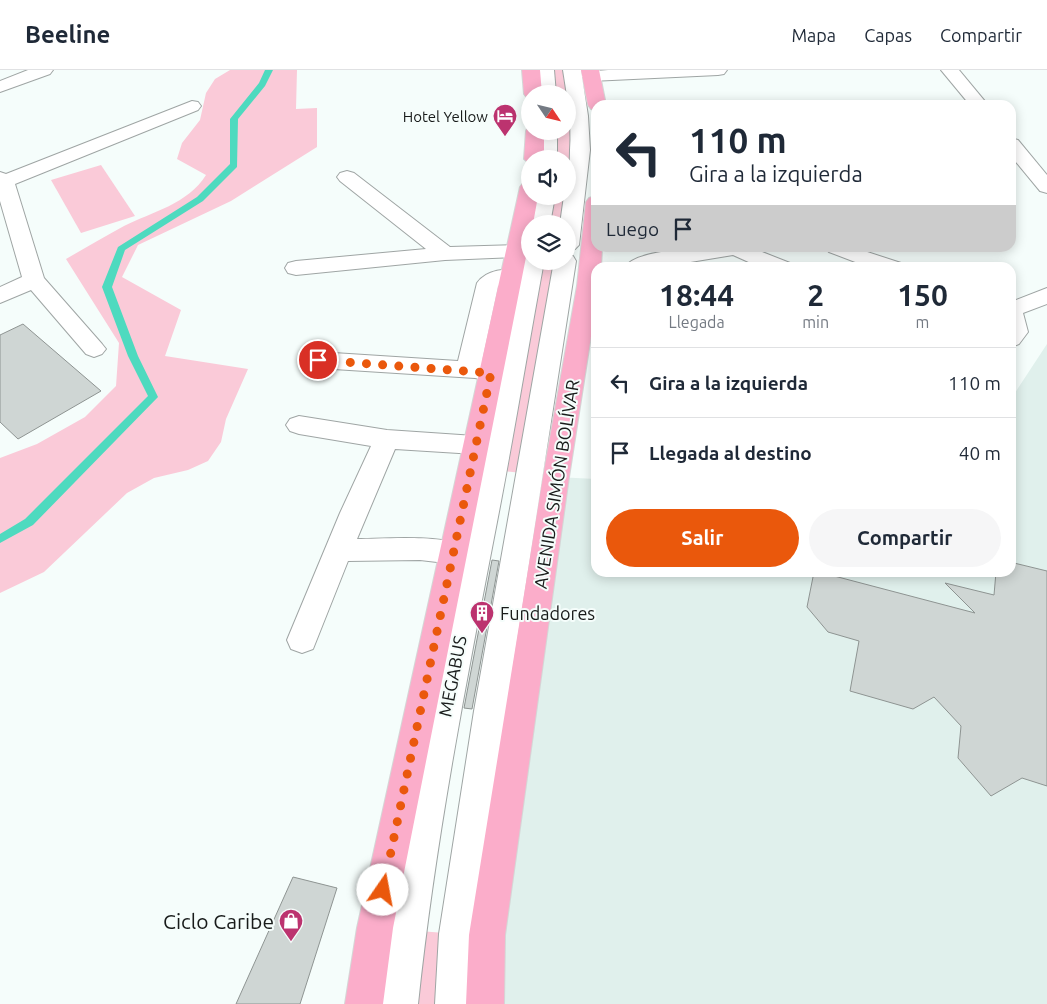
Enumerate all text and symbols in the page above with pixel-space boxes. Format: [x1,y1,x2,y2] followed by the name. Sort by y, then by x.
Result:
[25,21,110,48] text: Beeline
[791,25,836,45] text: Mapa
[864,25,912,45] text: Capas
[940,25,1022,45] text: Compartir
[521,85,576,140] north arrow
[521,85,576,270] map controls
[492,103,518,137] hotel icon: Hotel Yellow
[403,108,488,125] place label: Hotel Yellow
[606,120,671,185] icon: left
[689,120,787,160] text: 110 m
[521,150,576,205] button: sound
[689,161,863,186] text: Gira a la izquierda
[521,215,576,270] button: layers
[669,215,697,243] icon: arrive
[606,218,659,240] text: Luego
[659,278,734,312] text: 18:44
[807,278,824,312] text: 2
[897,278,948,312] text: 150
[669,313,725,331] text: Llegada
[802,313,829,331] text: min
[916,313,929,331] text: m
[297,339,339,381] pin
[304,346,332,374] icon: arrive
[606,369,634,397] icon: left
[649,372,808,394] text: Gira a la izquierda
[948,372,1001,394] text: 110 m
[529,378,582,590] street label: AVENIDA SIMÓN BOLÍVAR
[606,439,634,467] icon: arrive
[649,442,812,464] text: Llegada al destino
[959,442,1001,464] text: 40 m
[606,509,799,567] button: Salir
[809,509,1001,567] button: Compartir
[469,600,495,634] building icon: Fundadores
[500,603,595,623] place label: Fundadores
[434,634,470,718] street label: MEGABUS
[356,863,408,915] position arrow
[278,908,304,942] shop icon: Ciclo Caribe
[163,909,274,933] place label: Ciclo Caribe

